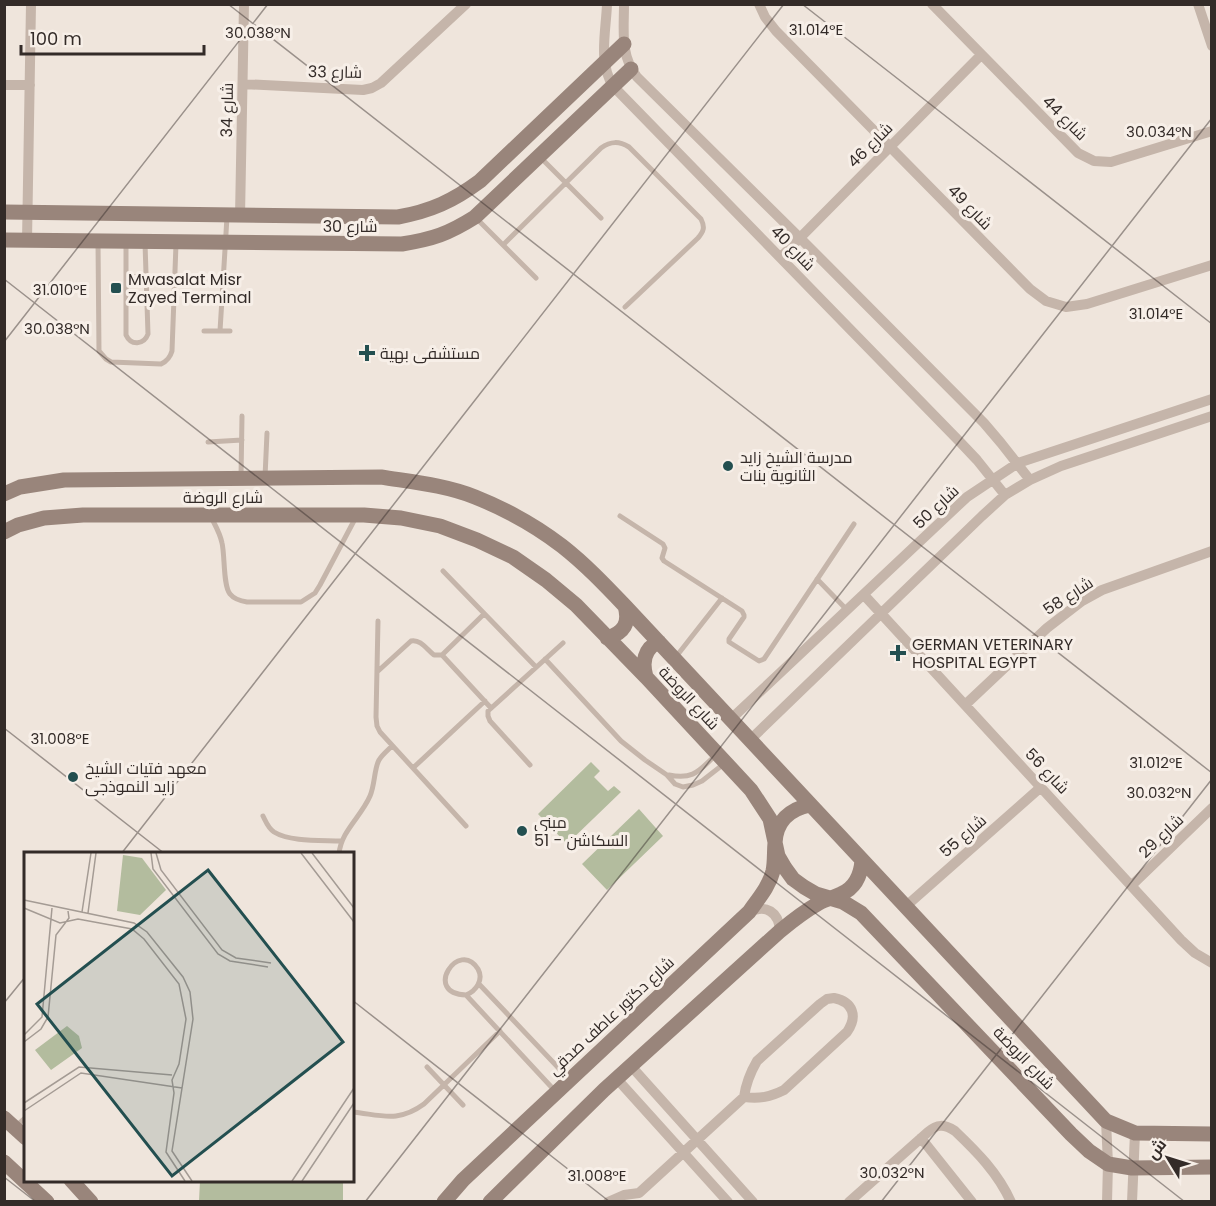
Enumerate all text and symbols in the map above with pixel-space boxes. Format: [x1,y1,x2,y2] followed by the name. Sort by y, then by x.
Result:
[21,18,204,56] scale bar
[789,19,843,40] text: 31.014°E
[225,22,291,43] text: 30.038°N
[30,26,82,51] text: 100 m
[308,60,362,84] street label: شارع 33
[215,82,239,138] street label: شارع 34
[1037,90,1093,146] street label: شارع 44
[842,117,898,173] street label: شارع 46
[1126,121,1192,142] text: 30.034°N
[942,179,998,235] street label: شارع 49
[323,215,377,238] street label: شارع 30
[765,220,821,276] street label: شارع 40
[128,268,251,309] place label: Mwasalat Misr Zayed Terminal
[33,279,87,300] text: 31.010°E
[109,281,123,295] marker: Mwasalat Misr Zayed Terminal
[1129,303,1183,324] text: 31.014°E
[24,318,90,339] text: 30.038°N
[380,342,480,365] place label: مستشفى بهية
[358,344,376,362] marker: مستشفى بهية
[740,446,853,487] place label: مدرسة الشيخ زايد الثانوية بنات
[721,459,735,473] marker: مدرسة الشيخ زايد الثانوية بنات
[908,480,964,534] street label: شارع 50
[183,486,263,509] street label: شارع الروضة
[1038,571,1098,621] street label: شارع 58
[912,633,1074,674] place label: GERMAN VETERINARY HOSPITAL EGYPT
[889,644,907,662] marker: GERMAN VETERINARY HOSPITAL EGYPT
[653,661,725,735] street label: شارع الروضة
[31,728,89,749] text: 31.008°E
[1020,743,1074,799] street label: شارع 56
[1129,752,1183,773] text: 31.012°E
[85,757,207,798] place label: معهد فتيات الشيخ زايد النموذجى
[66,770,80,784] marker: معهد فتيات الشيخ زايد النموذجى
[1127,782,1191,803] text: 30.032°N
[935,809,991,863] street label: شارع 55
[1133,809,1189,863] street label: شارع 29
[534,811,628,852] place label: مبنى السكاشن - 51
[515,824,529,838] marker: مبنى السكاشن - 51
[24,852,354,1182] inset map
[543,951,681,1082] street label: شارع دكتور عاطف صدقي
[988,1021,1060,1095] street label: شارع الروضة
[1138,1128,1198,1188] north arrow
[1141,1134,1172,1164] text: ش
[860,1162,924,1183] text: 30.032°N
[568,1165,626,1186] text: 31.008°E

